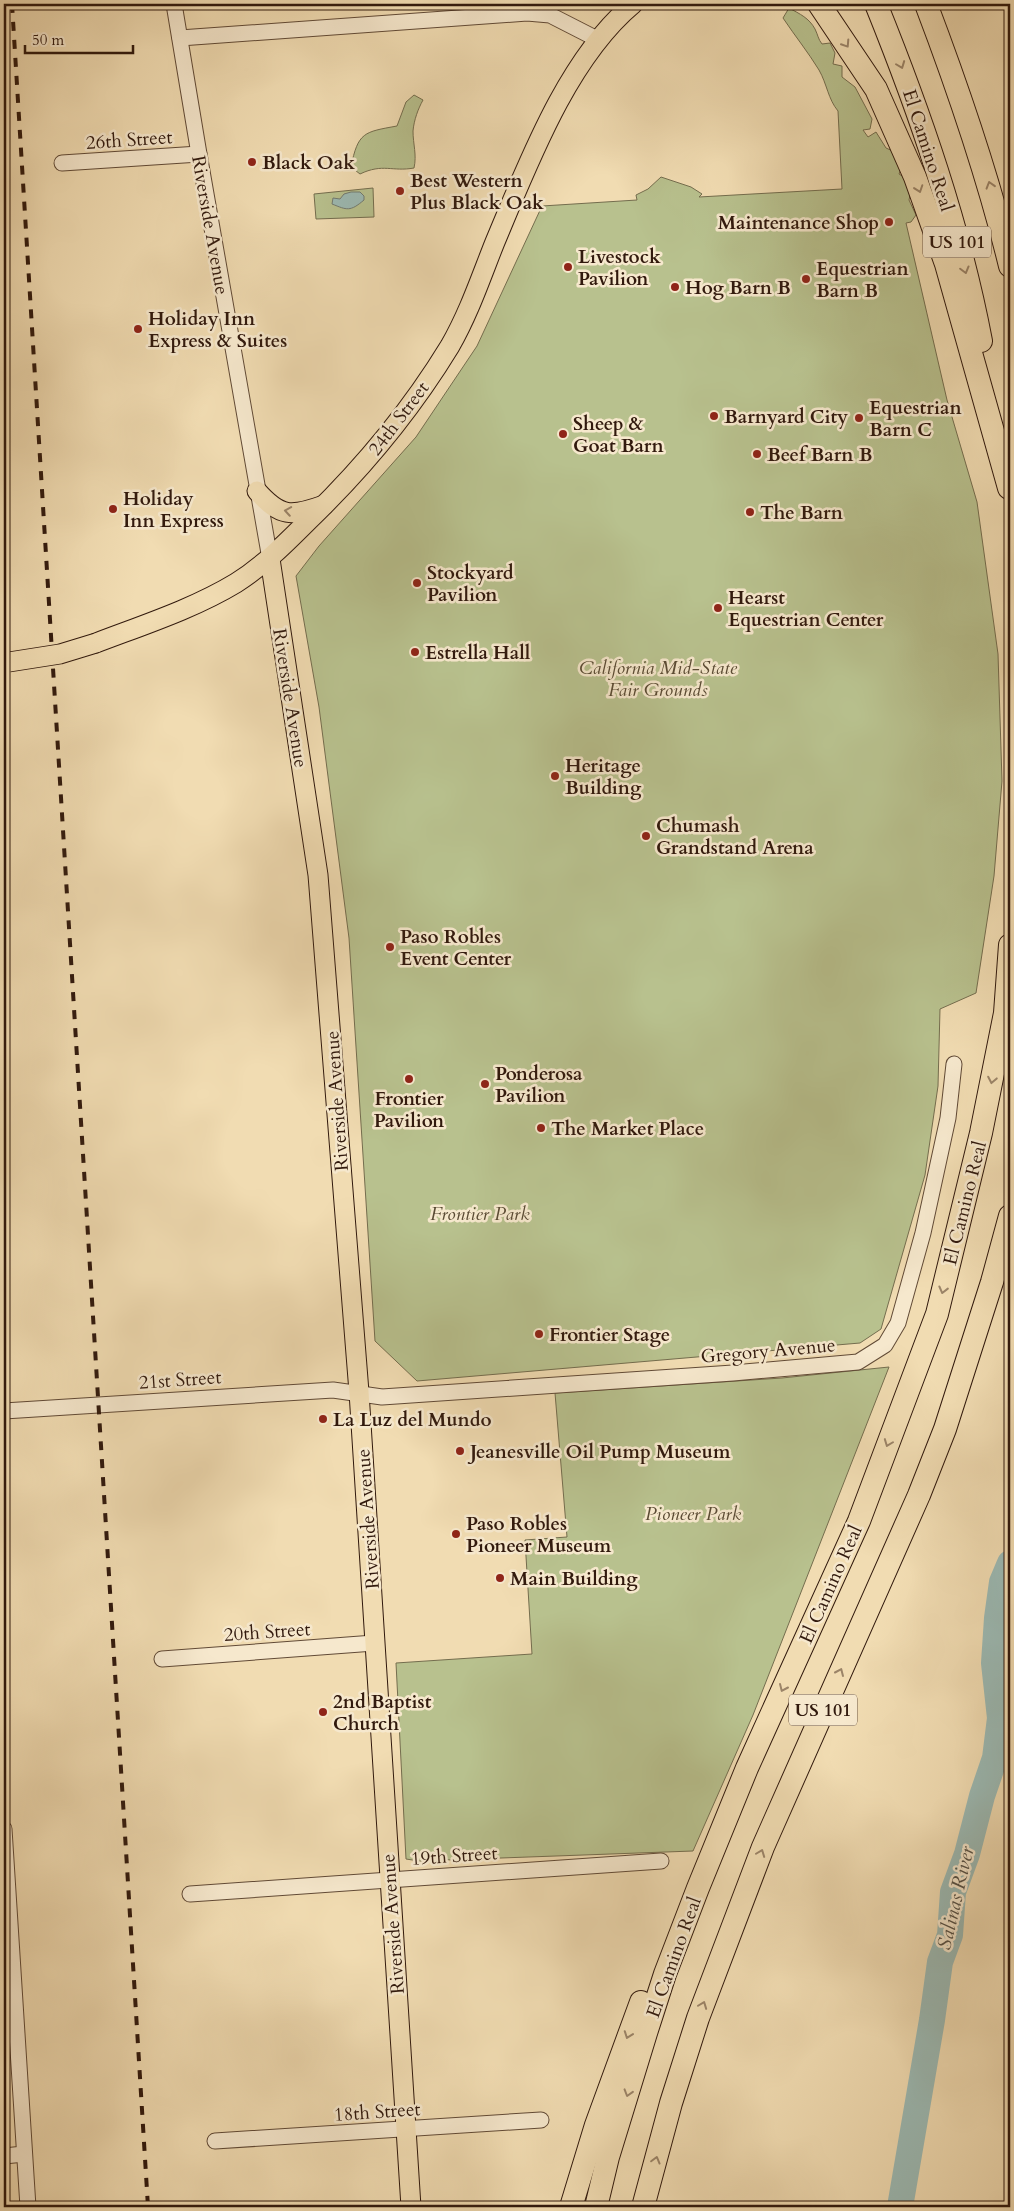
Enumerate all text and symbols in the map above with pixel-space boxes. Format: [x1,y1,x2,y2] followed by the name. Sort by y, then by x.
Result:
[25,22,132,54] scale bar
[32,30,64,50] text: 50 m
[840,39,849,48] one-way arrow
[895,60,905,69] one-way arrow
[896,86,960,215] street label: El Camino Real
[85,124,173,156] street label: 26th Street
[262,150,355,176] place label: Black Oak
[185,154,235,297] street label: Riverside Avenue
[246,156,258,168] marker: Black Oak
[410,168,544,216] place label: Best Western Plus Black Oak
[985,181,995,190] one-way arrow
[913,184,923,193] one-way arrow
[394,185,406,197] marker: Best Western Plus Black Oak
[718,210,879,236] place label: Maintenance Shop
[883,216,895,228] marker: Maintenance Shop
[923,226,991,258] road number: US 101
[578,244,661,292] place label: Livestock Pavilion
[816,256,909,304] place label: Equestrian Barn B
[562,261,574,273] marker: Livestock Pavilion
[959,266,970,275] one-way arrow
[800,273,812,285] marker: Equestrian Barn B
[685,275,791,301] place label: Hog Barn B
[669,281,681,293] marker: Hog Barn B
[148,306,287,354] place label: Holiday Inn Express & Suites
[132,323,144,335] marker: Holiday Inn Express & Suites
[362,376,435,461] street label: 24th Street
[869,395,962,443] place label: Equestrian Barn C
[724,404,848,430] place label: Barnyard City
[708,410,720,422] marker: Barnyard City
[573,411,665,459] place label: Sheep & Goat Barn
[853,412,865,424] marker: Equestrian Barn C
[557,428,569,440] marker: Sheep & Goat Barn
[767,442,872,468] place label: Beef Barn B
[751,448,763,460] marker: Beef Barn B
[123,486,224,534] place label: Holiday Inn Express
[760,500,844,526] place label: The Barn
[107,503,119,515] marker: Holiday Inn Express
[283,506,291,517] one-way arrow
[744,506,756,518] marker: The Barn
[427,560,514,608] place label: Stockyard Pavilion
[411,577,423,589] marker: Stockyard Pavilion
[728,585,884,633] place label: Hearst Equestrian Center
[712,602,724,614] marker: Hearst Equestrian Center
[266,627,314,770] street label: Riverside Avenue
[425,640,531,666] place label: Estrella Hall
[409,646,421,658] marker: Estrella Hall
[579,655,738,703] park label: California Mid-State Fair Grounds
[565,753,642,801] place label: Heritage Building
[549,770,561,782] marker: Heritage Building
[656,813,814,861] place label: Chumash Grandstand Arena
[640,830,652,842] marker: Chumash Grandstand Arena
[400,924,512,972] place label: Paso Robles Event Center
[384,941,396,953] marker: Paso Robles Event Center
[319,1030,355,1172] street label: Riverside Avenue
[495,1061,583,1109] place label: Ponderosa Pavilion
[403,1073,415,1085] marker: Frontier Pavilion
[987,1076,997,1085] one-way arrow
[479,1078,491,1090] marker: Ponderosa Pavilion
[374,1086,445,1134] place label: Frontier Pavilion
[551,1116,704,1142] place label: The Market Place
[535,1122,547,1134] marker: The Market Place
[937,1138,993,1268] street label: El Camino Real
[430,1201,530,1227] park label: Frontier Park
[938,1285,949,1294] one-way arrow
[549,1322,670,1348] place label: Frontier Stage
[533,1328,545,1340] marker: Frontier Stage
[700,1332,837,1370] street label: Gregory Avenue
[138,1364,222,1396] street label: 21st Street
[333,1407,492,1433] place label: La Luz del Mundo
[317,1413,329,1425] marker: La Luz del Mundo
[884,1438,894,1446] one-way arrow
[467,1439,731,1465] place label: Jeanesville Oil Pump Museum
[454,1445,466,1457] marker: Jeanesville Oil Pump Museum
[350,1448,386,1590] street label: Riverside Avenue
[645,1501,742,1527] park label: Pioneer Park
[466,1511,612,1559] place label: Paso Robles Pioneer Museum
[793,1521,869,1648] street label: El Camino Real
[450,1528,462,1540] marker: Paso Robles Pioneer Museum
[510,1566,638,1592] place label: Main Building
[494,1572,506,1584] marker: Main Building
[223,1616,311,1648] street label: 20th Street
[834,1668,845,1677] one-way arrow
[779,1683,789,1692] one-way arrow
[333,1689,432,1737] place label: 2nd Baptist Church
[789,1694,857,1726] road number: US 101
[317,1706,329,1718] marker: 2nd Baptist Church
[410,1840,498,1872] street label: 19th Street
[931,1842,981,1952] water label: Salinas River
[755,1849,765,1858] one-way arrow
[375,1853,411,1995] street label: Riverside Avenue
[640,1893,708,2021] street label: El Camino Real
[697,2001,707,2010] one-way arrow
[624,2030,634,2039] one-way arrow
[623,2089,633,2097] one-way arrow
[333,2096,421,2128] street label: 18th Street
[650,2157,660,2165] one-way arrow

